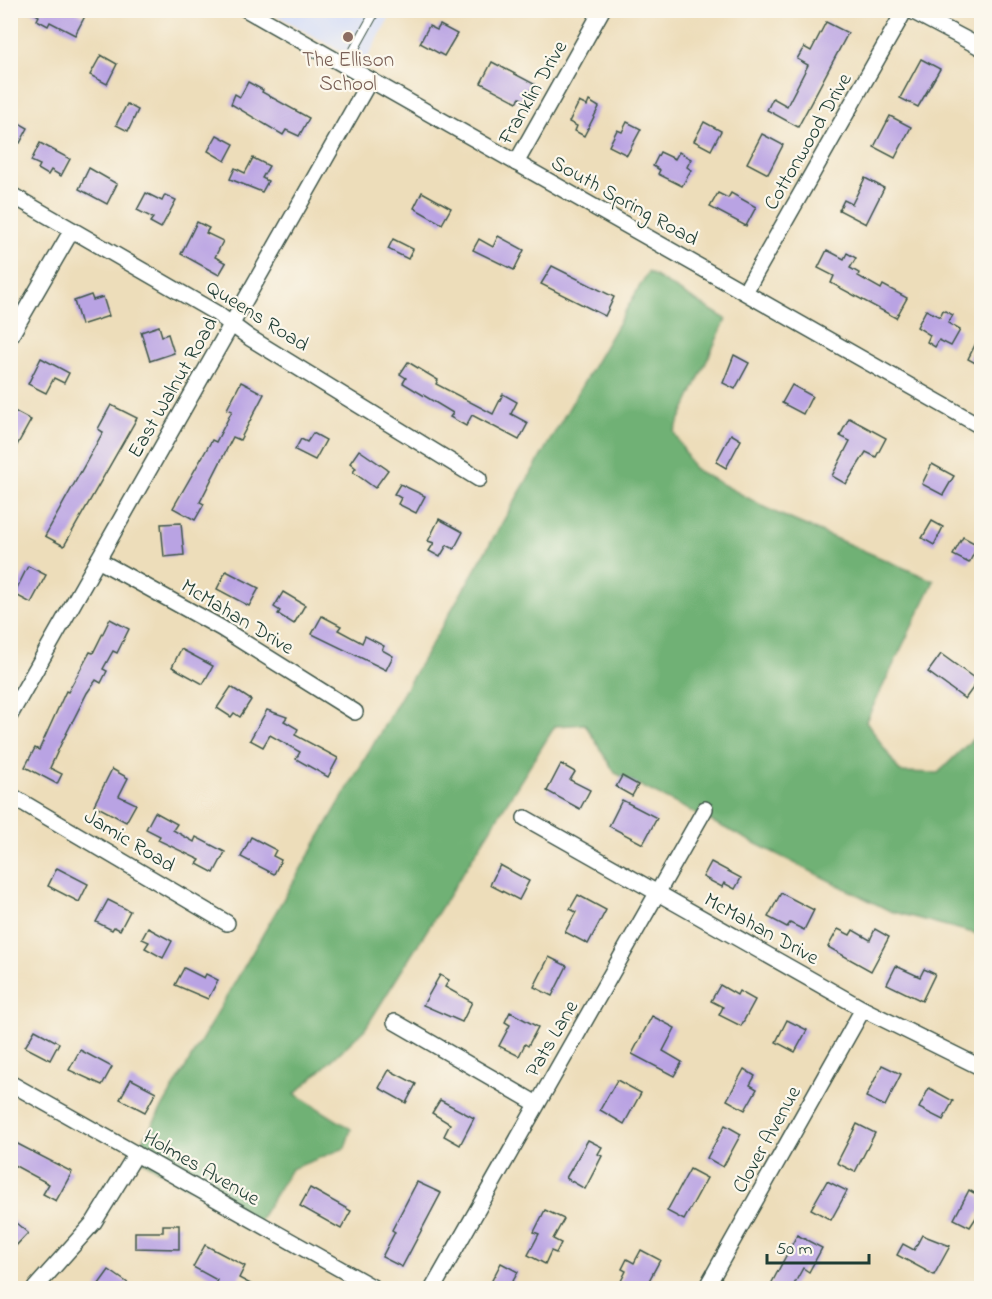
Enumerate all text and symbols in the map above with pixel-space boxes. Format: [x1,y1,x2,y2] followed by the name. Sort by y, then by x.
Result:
[341,30,355,44] marker: The Ellison School
[491,35,576,152] street label: Franklin Drive
[302,46,394,100] place label: The Ellison School
[757,67,861,216] street label: Cottonwood Drive
[544,149,703,257] street label: South Spring Road
[200,273,314,360] street label: Queens Road
[121,312,226,464] street label: East Walnut Road
[175,572,300,664] street label: McMahan Drive
[78,803,181,881] street label: Jamic Road
[698,886,824,974] street label: McMahan Drive
[519,995,587,1083] street label: Pats Lane
[726,1080,810,1199] street label: Clover Avenue
[137,1123,265,1215] street label: Holmes Avenue
[767,1227,869,1265] scale bar
[776,1237,813,1263] text: 50 m

